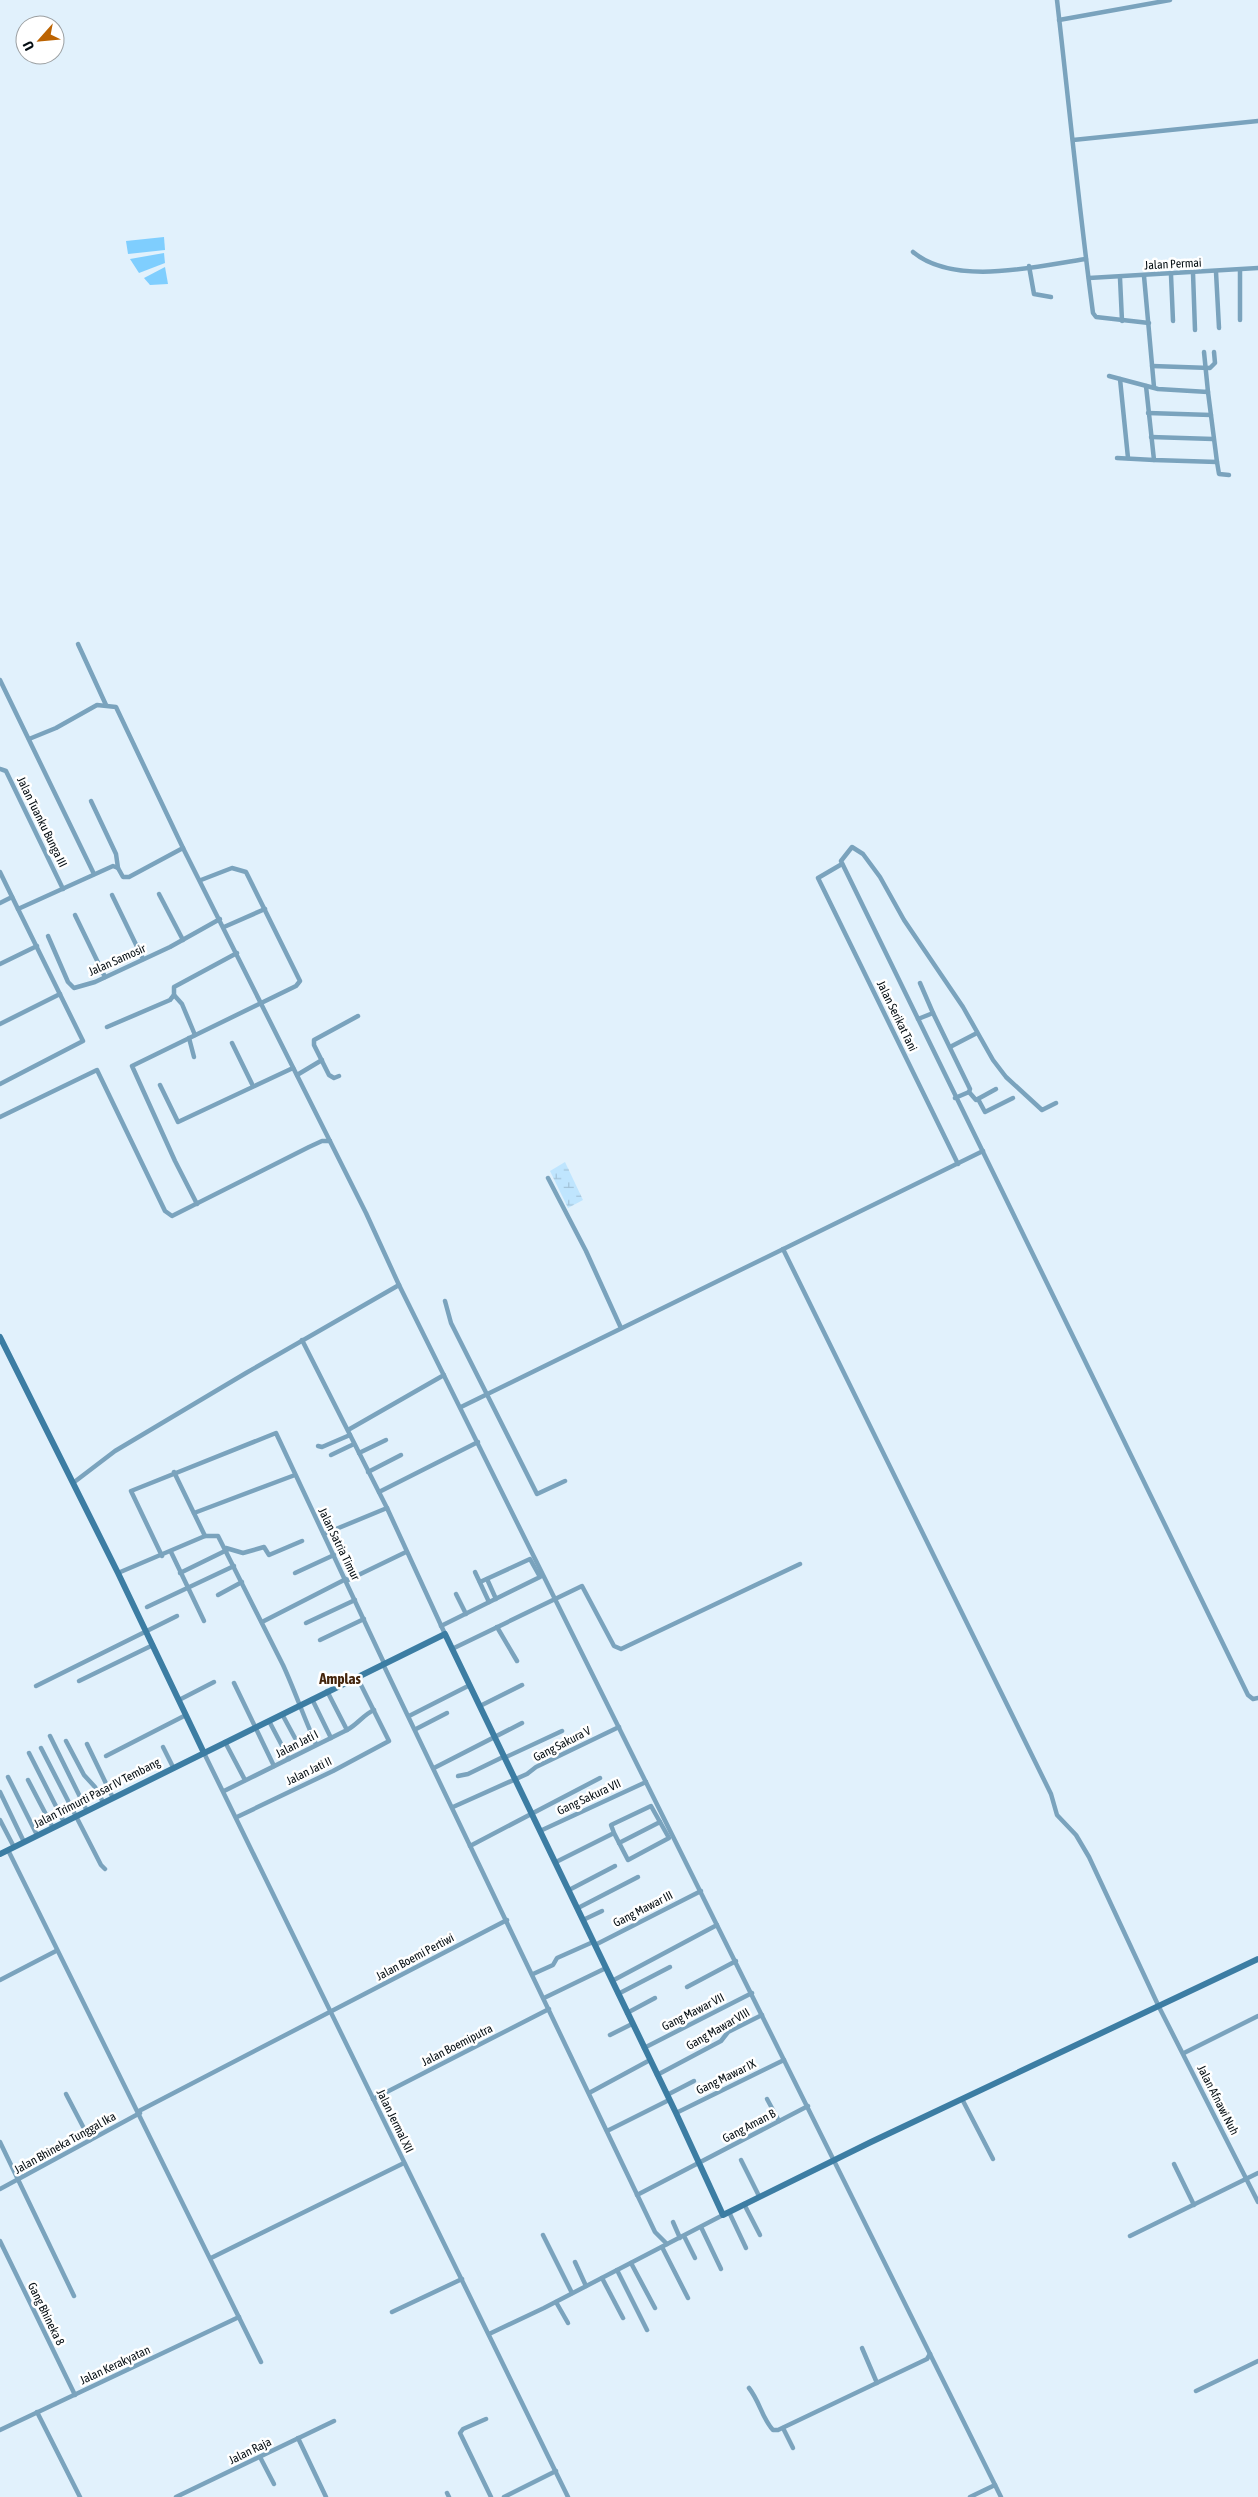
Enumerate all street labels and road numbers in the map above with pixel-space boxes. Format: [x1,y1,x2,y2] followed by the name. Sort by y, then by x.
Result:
[1144,256,1202,272] street label: Jalan Permai
[14,775,70,869] street label: Jalan Tuanku Bunga III
[86,941,148,979] street label: Jalan Samosir
[874,978,920,1054] street label: Jalan Serikat Tani
[315,1505,363,1583] street label: Jalan Satria Timur
[531,1723,593,1764] street label: Gang Sakura V
[273,1727,321,1761] street label: Jalan Jati I
[284,1754,334,1788] street label: Jalan Jati II
[31,1755,163,1831] street label: Jalan Trimurti Pasar IV Tembang
[555,1776,623,1818] street label: Gang Sakura VII
[611,1888,675,1930] street label: Gang Mawar III
[374,1931,456,1983] street label: Jalan Boemi Pertiwi
[660,1990,726,2034] street label: Gang Mawar VII
[684,2005,752,2053] street label: Gang Mawar VIII
[419,2021,495,2069] street label: Jalan Boemiputra
[694,2056,759,2097] street label: Gang Mawar IX
[1194,2063,1242,2137] street label: Jalan Afnawi Nuh
[374,2087,416,2155] street label: Jalan Jermal XII
[720,2106,778,2146] street label: Gang Aman B
[12,2109,118,2177] street label: Jalan Bhineka Tunggal Ika
[25,2280,67,2348] street label: Gang Bhineka 8
[78,2343,152,2387] street label: Jalan Kerakyatan
[226,2435,274,2467] street label: Jalan Raja

